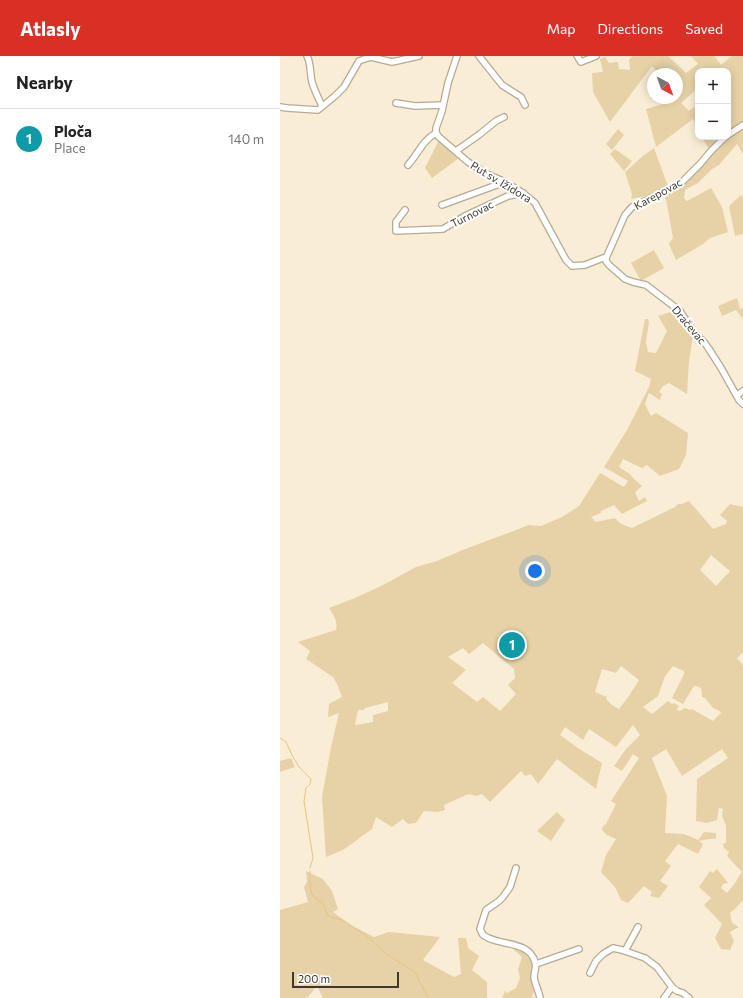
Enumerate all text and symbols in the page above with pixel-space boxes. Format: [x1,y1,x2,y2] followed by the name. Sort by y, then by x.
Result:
[20,17,81,40] text: Atlasly
[547,20,576,37] text: Map
[598,20,663,37] text: Directions
[685,20,723,37] text: Saved
[647,68,683,104] north arrow
[695,68,731,140] map controls
[695,68,731,104] button: +
[16,72,73,93] text: Nearby
[695,104,731,140] button: −
[54,122,92,140] text: Ploča
[26,131,32,147] text: 1
[228,131,264,147] text: 140 m
[54,140,86,156] text: Place
[468,158,534,205] street label: Put sv. Ižidora
[632,175,684,212] street label: Karepovac
[448,197,495,230] street label: Turnovac
[670,303,709,346] street label: Dračevac
[525,561,545,581] your location
[499,630,525,660] pin: 1
[292,970,399,989] scale bar
[298,972,330,985] text: 200 m

